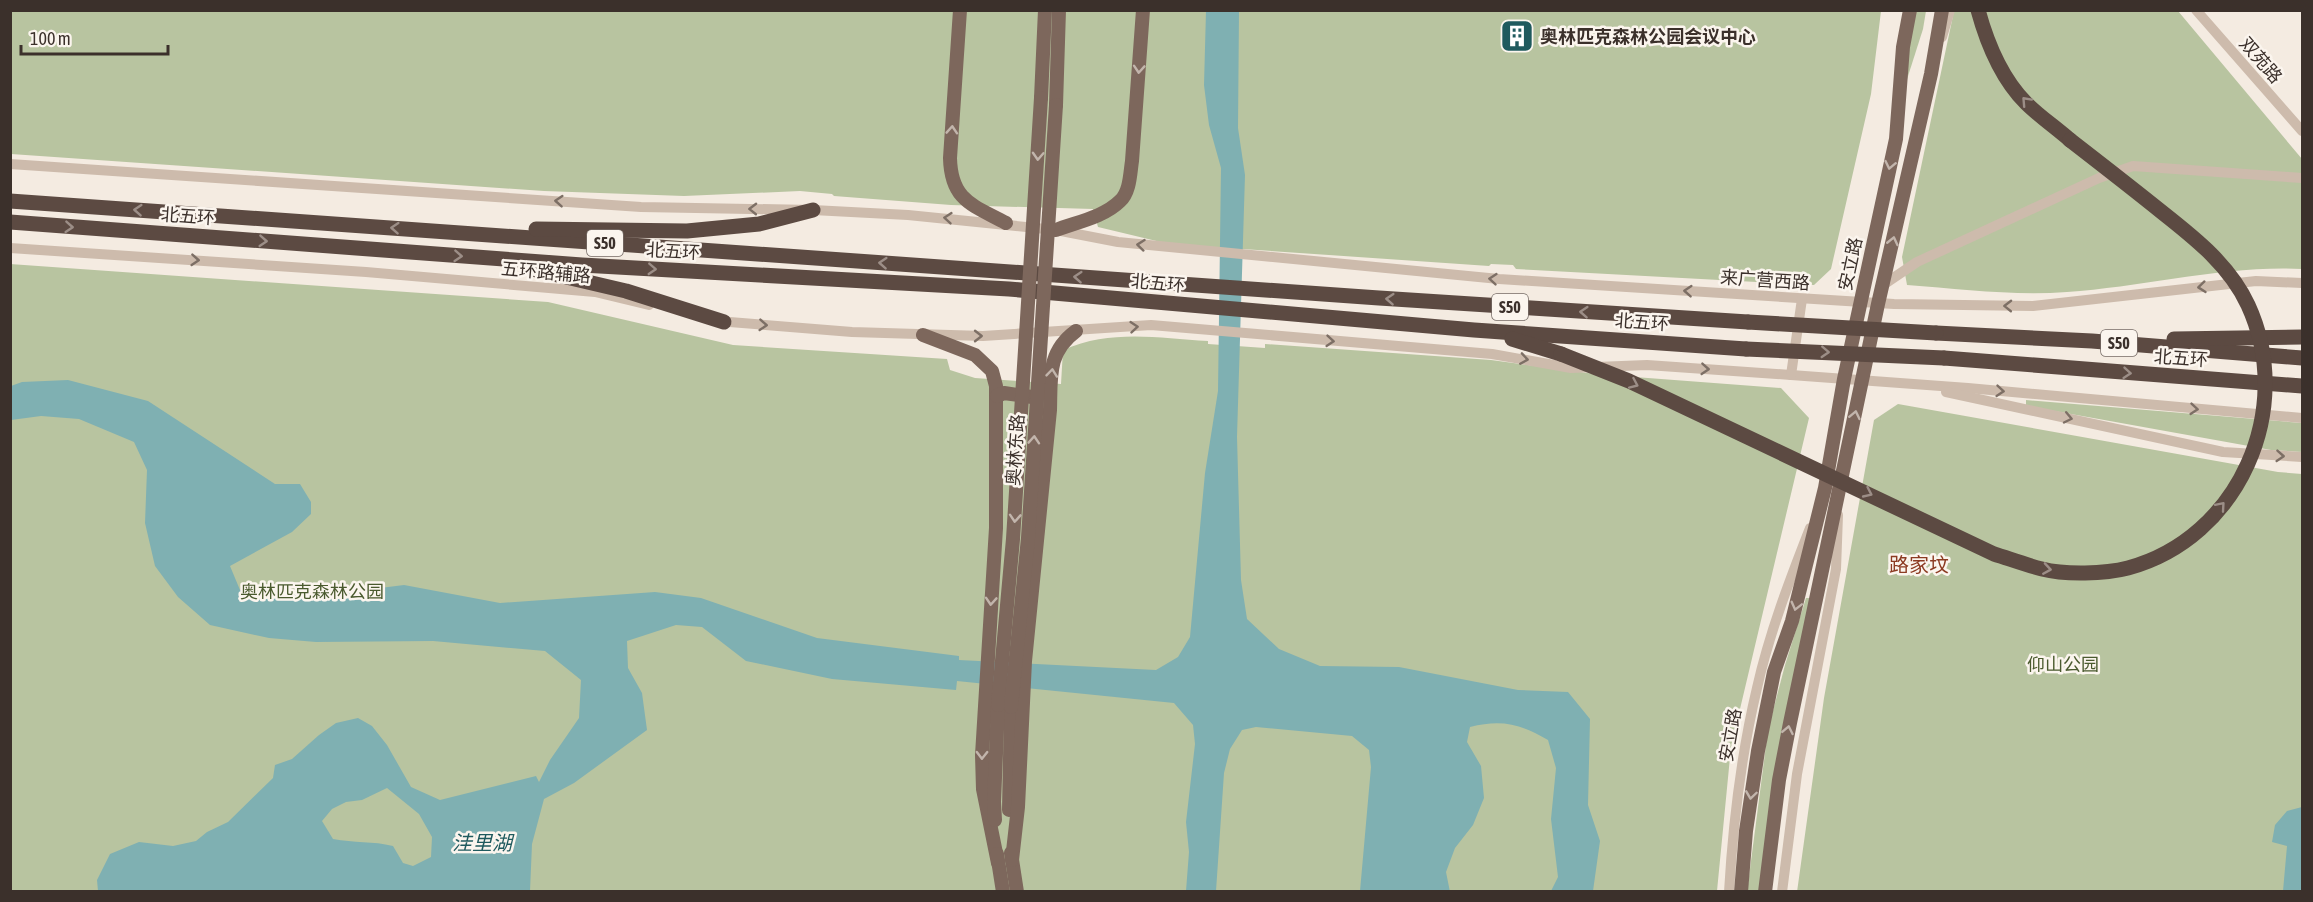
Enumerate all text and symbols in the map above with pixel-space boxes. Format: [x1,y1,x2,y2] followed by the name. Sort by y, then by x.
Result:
[21,18,168,56] scale bar
[1499,18,1535,54] building icon: 奥林匹克森林公园会议中心
[1540,26,1756,47] place label: 奥林匹克森林公园会议中心
[30,28,71,49] text: 100 m
[2235,33,2287,87] street label: 双苑路
[1133,64,1146,73] one-way arrow
[2022,97,2033,107] one-way arrow
[945,125,958,134] one-way arrow
[1031,151,1044,160] one-way arrow
[1884,159,1897,169] one-way arrow
[554,195,563,208] one-way arrow
[749,203,758,215] one-way arrow
[134,204,143,217] one-way arrow
[160,204,216,228] street label: 北五环
[943,212,953,225] one-way arrow
[64,220,73,233] one-way arrow
[391,222,400,235] one-way arrow
[587,230,623,256] road number: S50
[259,234,268,247] one-way arrow
[1834,235,1866,293] street label: 安立路
[1886,236,1899,246] one-way arrow
[645,239,701,263] street label: 北五环
[1136,239,1146,252] one-way arrow
[453,249,462,262] one-way arrow
[190,254,199,267] one-way arrow
[879,257,888,270] one-way arrow
[500,258,592,286] street label: 五环路辅路
[648,263,657,276] one-way arrow
[1719,266,1811,294] street label: 来广营西路
[1130,270,1186,296] street label: 北五环
[1073,271,1082,284] one-way arrow
[1489,273,1498,286] one-way arrow
[2198,280,2207,293] one-way arrow
[1683,285,1692,298] one-way arrow
[1385,293,1394,306] one-way arrow
[1492,294,1528,320] road number: S50
[2004,300,2013,312] one-way arrow
[1580,305,1589,318] one-way arrow
[1614,310,1670,334] street label: 北五环
[758,319,767,332] one-way arrow
[1130,320,1139,333] one-way arrow
[974,330,983,342] one-way arrow
[2101,330,2137,356] road number: S50
[1326,334,1335,347] one-way arrow
[1821,346,1830,359] one-way arrow
[2153,346,2209,370] street label: 北五环
[1520,353,1529,365] one-way arrow
[1701,362,1710,375] one-way arrow
[2123,366,2132,379] one-way arrow
[1045,368,1058,377] one-way arrow
[1628,376,1639,388] one-way arrow
[1995,384,2004,397] one-way arrow
[2190,402,2199,415] one-way arrow
[1848,410,1861,420] one-way arrow
[2062,411,2072,424] one-way arrow
[1002,413,1028,487] street label: 奥林东路
[1027,435,1040,444] one-way arrow
[2275,449,2284,462] one-way arrow
[1861,486,1872,498] one-way arrow
[2214,503,2225,513] one-way arrow
[1008,514,1021,523] one-way arrow
[1889,553,1949,576] district label: 路家坟
[2042,563,2051,575] one-way arrow
[240,581,384,602] park label: 奥林匹克森林公园
[985,597,998,606] one-way arrow
[1790,601,1803,611] one-way arrow
[2027,654,2099,675] park label: 仰山公园
[1715,707,1745,763] street label: 安立路
[1781,725,1794,735] one-way arrow
[976,751,988,760] one-way arrow
[1746,791,1758,800] one-way arrow
[452,831,515,854] water label: 洼里湖

